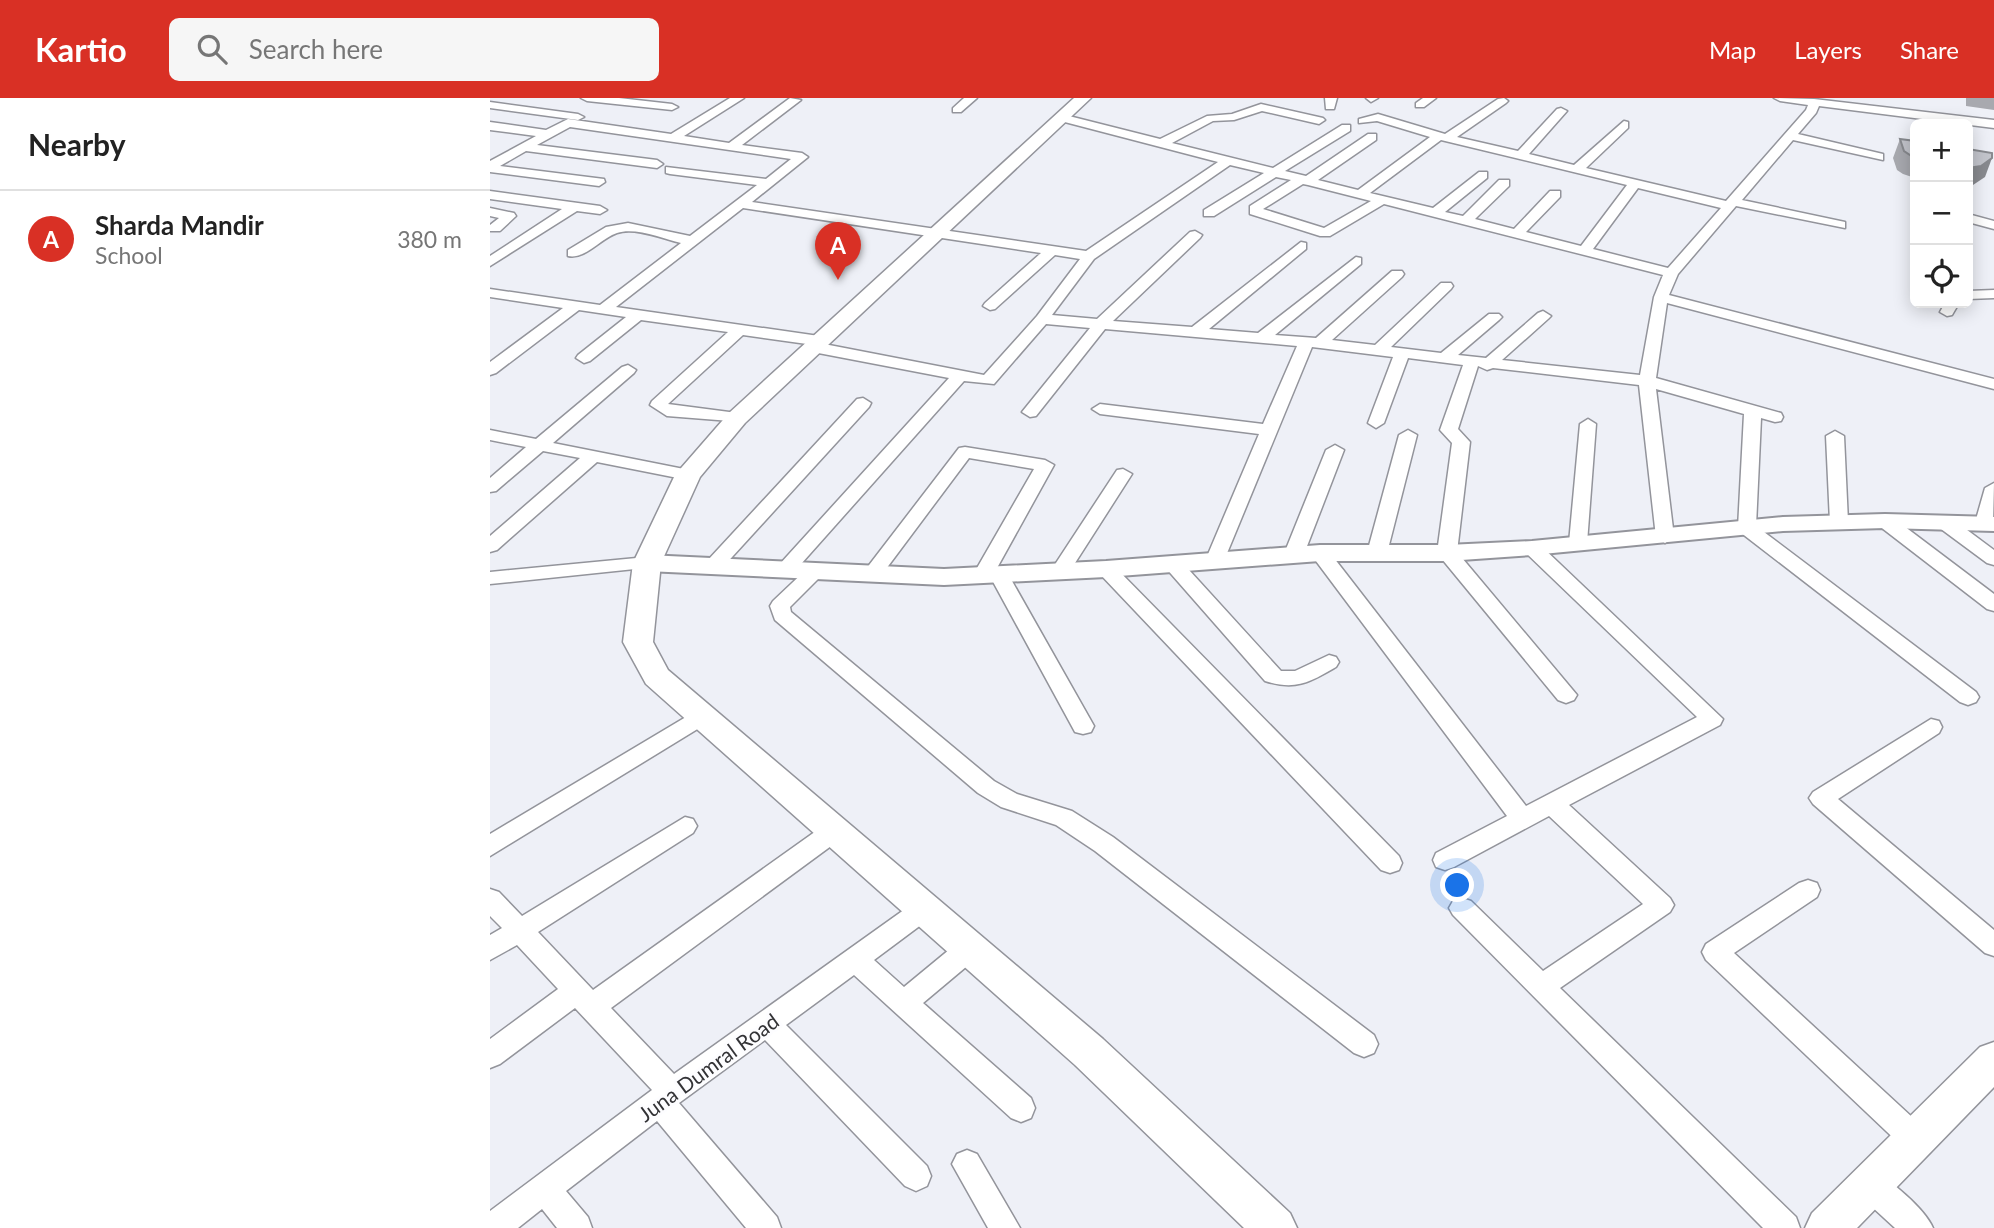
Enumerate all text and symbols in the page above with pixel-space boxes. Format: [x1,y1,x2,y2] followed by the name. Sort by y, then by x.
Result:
[169,18,659,81] search box
[35,29,127,69] text: Kartio
[193,30,231,68] icon: search
[249,33,383,65] text: Search here
[1709,35,1756,64] text: Map
[1794,35,1862,64] text: Layers
[1900,35,1959,64] text: Share
[1910,119,1973,308] map controls
[1910,119,1973,182] button: +
[28,126,126,162] text: Nearby
[1910,182,1973,245] button: −
[95,209,264,241] text: Sharda Mandir
[815,222,861,280] pin: A
[43,225,59,253] text: A
[397,225,462,253] text: 380 m
[95,241,163,269] text: School
[1910,245,1973,308] button: locate
[1440,868,1474,902] your location
[633,1008,783,1126] street label: Juna Dumral Road

